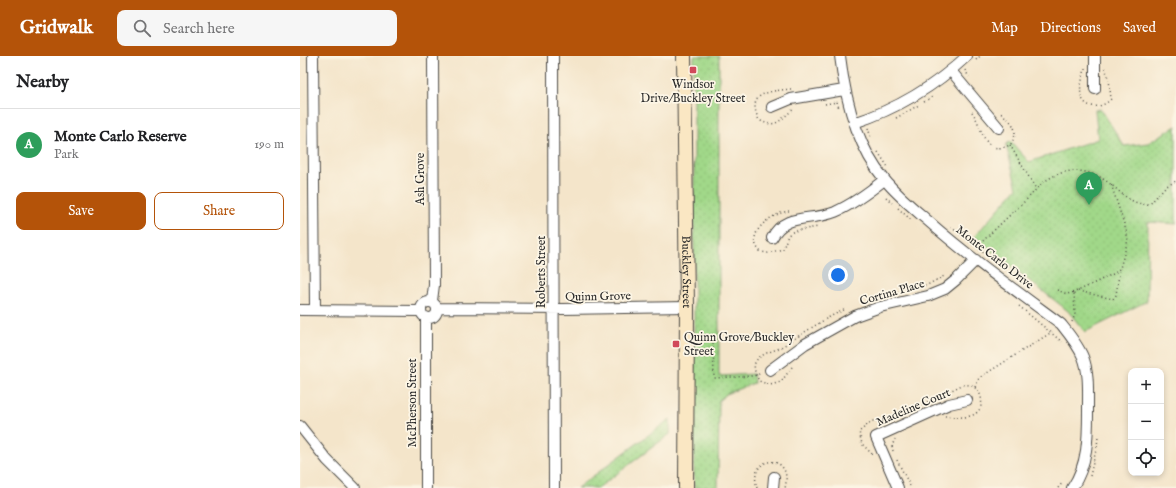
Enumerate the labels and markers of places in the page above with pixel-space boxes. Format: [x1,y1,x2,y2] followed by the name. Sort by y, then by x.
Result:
[688,65,698,75] marker: Windsor Drive/Buckley Street
[641,77,745,106] place label: Windsor Drive/Buckley Street
[1076,172,1102,205] pin: A
[684,330,794,359] place label: Quinn Grove/Buckley Street
[671,339,681,349] marker: Quinn Grove/Buckley Street

